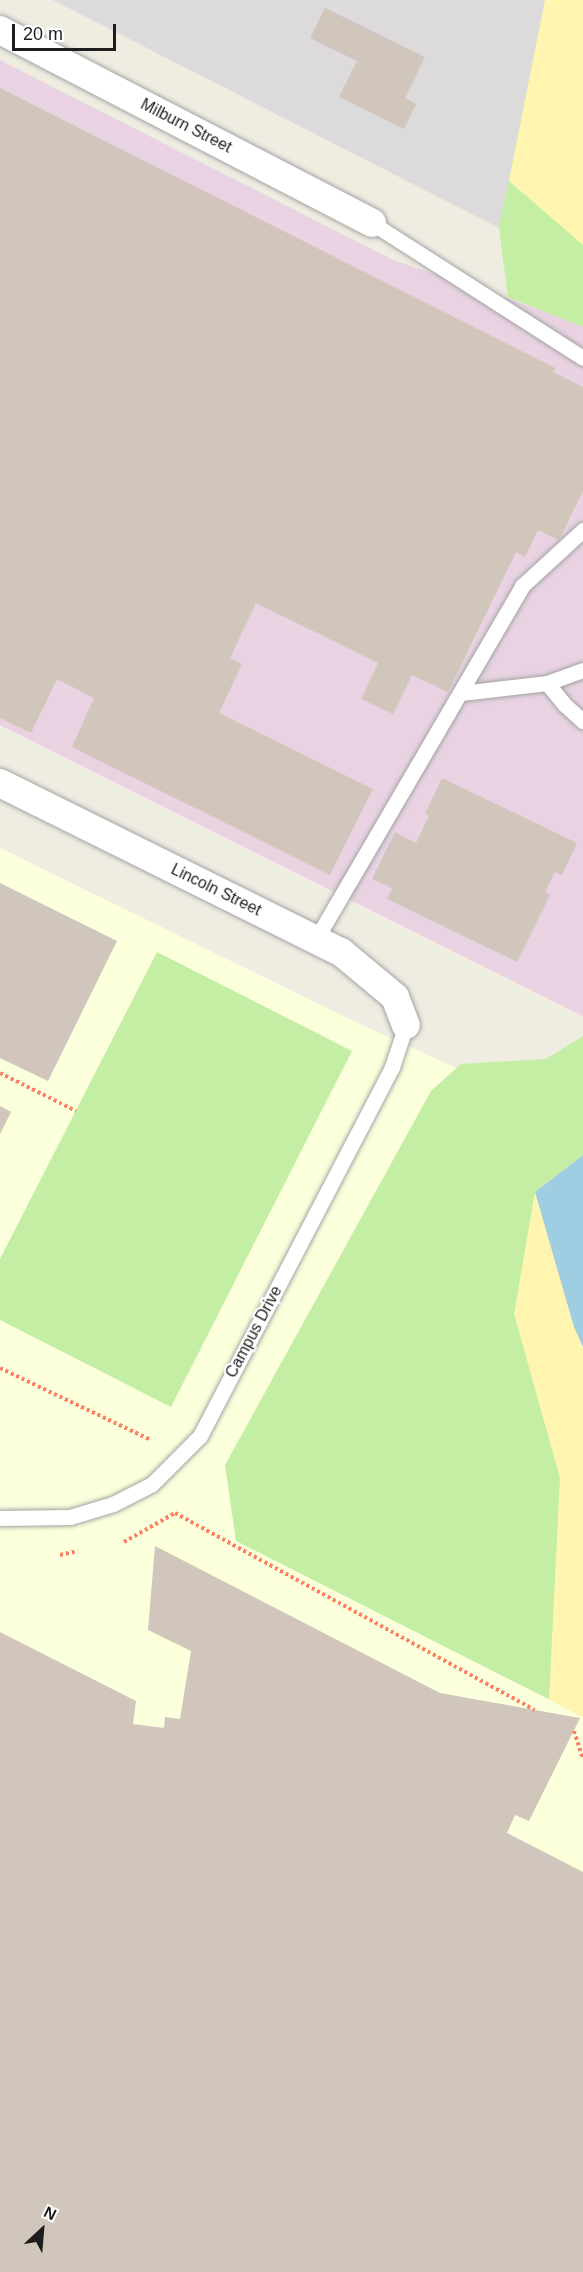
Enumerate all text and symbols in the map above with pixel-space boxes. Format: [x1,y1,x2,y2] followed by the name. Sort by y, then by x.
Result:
[15,12,118,50] scale bar
[23,24,63,44] text: 20 m
[137,95,235,157] street label: Milburn Street
[168,860,264,920] street label: Lincoln Street
[222,1283,286,1381] street label: Campus Drive
[12,2200,72,2260] north arrow
[41,2203,59,2224] text: N

